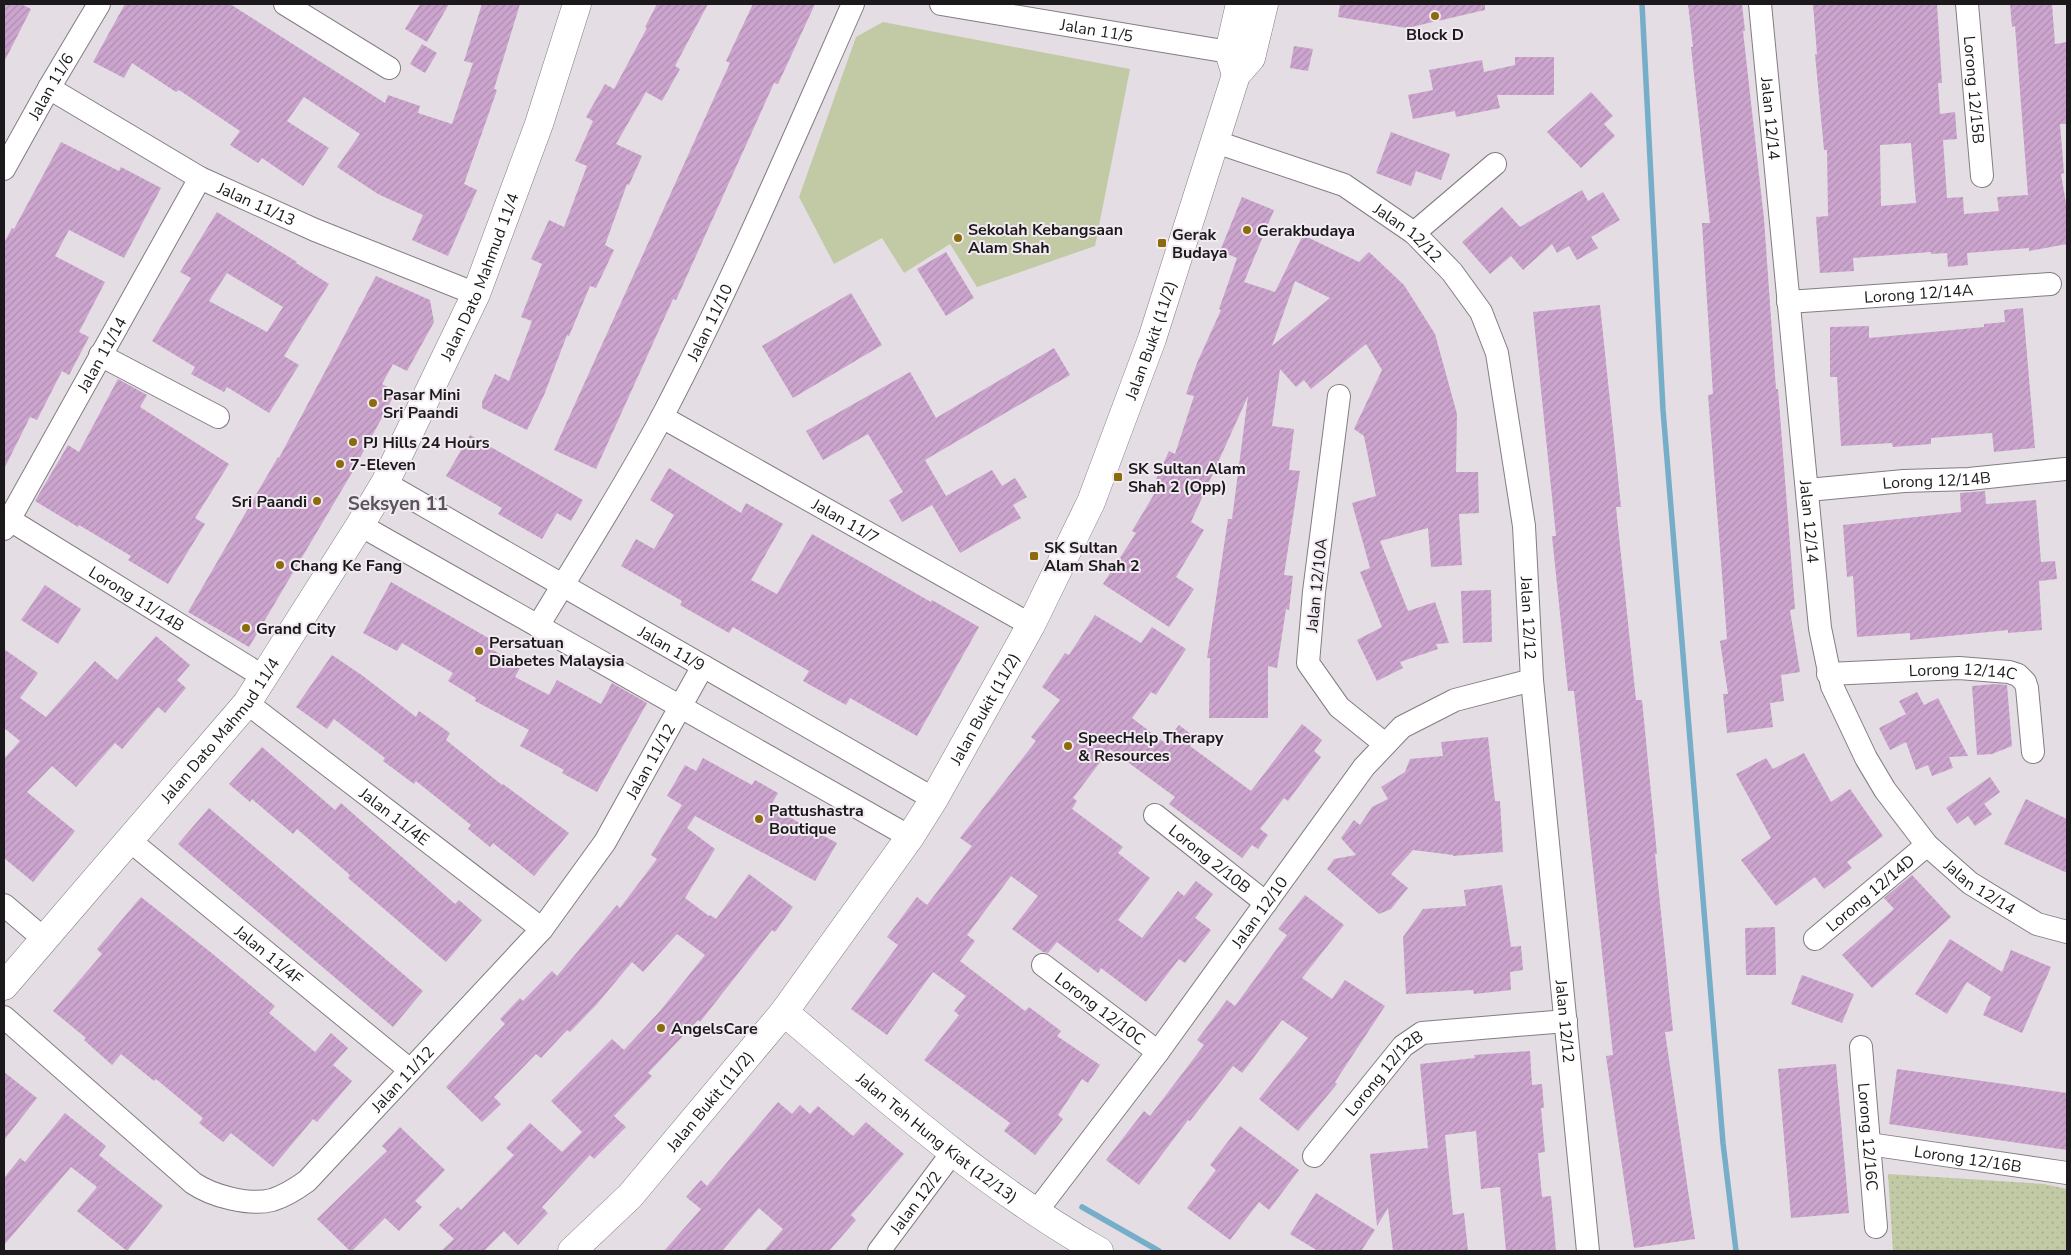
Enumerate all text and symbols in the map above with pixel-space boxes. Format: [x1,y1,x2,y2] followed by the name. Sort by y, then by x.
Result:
[1429,10,1441,22] marker: Block D
[1058,14,1135,48] street label: Jalan 11/5
[1406,24,1464,46] place label: Block D
[1958,35,1989,145] street label: Lorong 12/15B
[23,49,79,125] street label: Jalan 11/6
[1755,75,1785,161] street label: Jalan 12/14
[213,177,299,232] street label: Jalan 11/13
[435,189,525,365] street label: Jalan Dato Mahmud 11/4
[1368,198,1447,268] street label: Jalan 12/12
[968,219,1123,259] place label: Sekolah Kebangsaan Alam Shah
[1257,220,1355,242] place label: Gerakbudaya
[1172,224,1228,264] place label: Gerak Budaya
[1241,224,1253,236] marker: Gerakbudaya
[952,232,964,244] marker: Sekolah Kebangsaan Alam Shah
[1156,237,1168,249] marker: Gerak Budaya
[1120,278,1182,404] street label: Jalan Bukit (11/2)
[1863,279,1974,309] street label: Lorong 12/14A
[682,281,738,366] street label: Jalan 11/10
[72,313,132,397] street label: Jalan 11/14
[383,384,460,424] place label: Pasar Mini Sri Paandi
[367,397,379,409] marker: Pasar Mini Sri Paandi
[363,432,490,454] place label: PJ Hills 24 Hours
[347,436,359,448] marker: PJ Hills 24 Hours
[350,454,416,476] place label: 7-Eleven
[334,458,346,470] marker: 7-Eleven
[1128,458,1246,498] place label: SK Sultan Alam Shah 2 (Opp)
[1882,467,1992,495] street label: Lorong 12/14B
[1112,471,1124,483] marker: SK Sultan Alam Shah 2 (Opp)
[1794,478,1824,565] street label: Jalan 12/14
[232,491,307,513] place label: Sri Paandi
[348,491,448,517] district label: Seksyen 11
[807,493,883,549] street label: Jalan 11/7
[311,495,323,507] marker: Sri Paandi
[1044,537,1140,577] place label: SK Sultan Alam Shah 2
[1301,537,1333,634] street label: Jalan 12/10A
[1028,550,1040,562] marker: SK Sultan Alam Shah 2
[290,555,402,577] place label: Chang Ke Fang
[274,559,286,571] marker: Chang Ke Fang
[84,561,188,637] street label: Lorong 11/14B
[1515,575,1541,660] street label: Jalan 12/12
[256,618,336,640] place label: Grand City
[633,621,709,677] street label: Jalan 11/9
[240,622,252,634] marker: Grand City
[489,632,624,672] place label: Persatuan Diabetes Malaysia
[473,645,485,657] marker: Persatuan Diabetes Malaysia
[945,649,1025,770] street label: Jalan Bukit (11/2)
[155,653,285,809] street label: Jalan Dato Mahmud 11/4
[1908,658,2020,686] street label: Lorong 12/14C
[621,720,681,804] street label: Jalan 11/12
[1078,727,1224,767] place label: SpeecHelp Therapy & Resources
[1062,740,1074,752] marker: SpeecHelp Therapy & Resources
[354,782,434,851] street label: Jalan 11/4E
[769,800,864,840] place label: Pattushastra Boutique
[753,813,765,825] marker: Pattushastra Boutique
[1164,820,1255,899] street label: Lorong 2/10B
[1822,850,1920,937] street label: Lorong 12/14D
[1938,854,2020,921] street label: Jalan 12/14
[1226,872,1293,953] street label: Jalan 12/10
[229,920,307,990] street label: Jalan 11/4F
[1050,968,1150,1051] street label: Lorong 12/10C
[1549,978,1579,1064] street label: Jalan 12/12
[671,1018,758,1040] place label: AngelsCare
[655,1022,667,1034] marker: AngelsCare
[1341,1025,1428,1121] street label: Lorong 12/12B
[366,1042,439,1118] street label: Jalan 11/12
[661,1047,759,1157] street label: Jalan Bukit (11/2)
[851,1067,1022,1208] street label: Jalan Teh Hung Kiat (12/13)
[1852,1082,1883,1192] street label: Lorong 12/16C
[1913,1141,2023,1178] street label: Lorong 12/16B
[885,1167,947,1240] street label: Jalan 12/2

